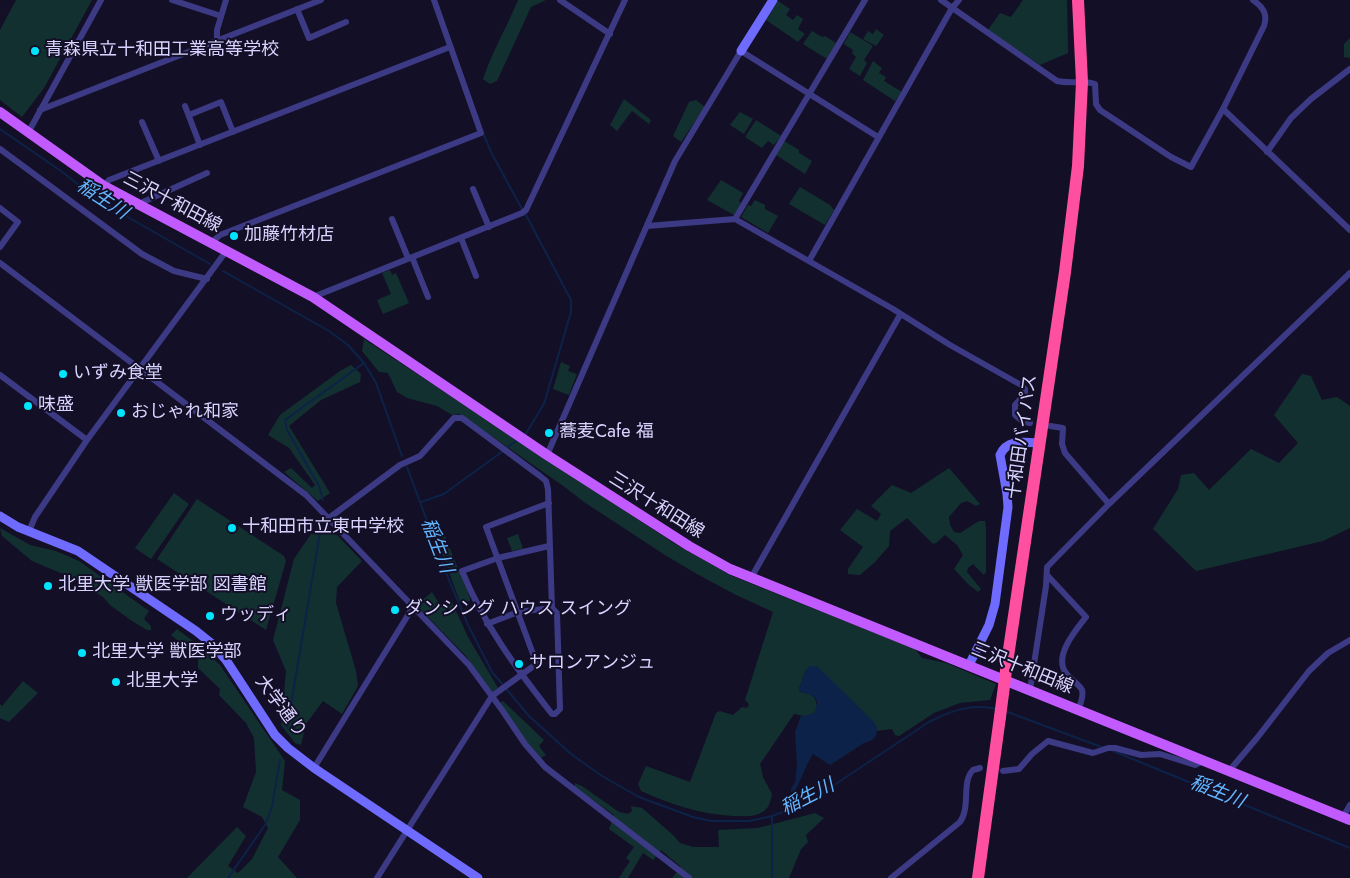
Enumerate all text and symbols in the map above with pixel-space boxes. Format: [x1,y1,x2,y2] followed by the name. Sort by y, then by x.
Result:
[45,40,279,62] place label: 青森県立十和田工業高等学校
[29,45,41,57] marker: 青森県立十和田工業高等学校
[119,168,225,238] street label: 三沢十和田線
[72,175,132,225] water label: 稲生川
[244,225,334,247] place label: 加藤竹材店
[228,230,240,242] marker: 加藤竹材店
[73,363,163,385] place label: いずみ食堂
[57,368,69,380] marker: いずみ食堂
[1004,373,1042,501] street label: 十和田バイパス
[38,395,74,417] place label: 味盛
[22,400,34,412] marker: 味盛
[131,402,239,424] place label: おじゃれ和家
[115,407,127,419] marker: おじゃれ和家
[559,422,654,444] place label: 蕎麦Cafe 福
[543,427,555,439] marker: 蕎麦Cafe 福
[604,468,708,544] street label: 三沢十和田線
[415,515,457,577] water label: 稲生川
[242,517,404,539] place label: 十和田市立東中学校
[226,522,238,534] marker: 十和田市立東中学校
[58,575,267,597] place label: 北里大学 獣医学部 図書館
[42,580,54,592] marker: 北里大学 獣医学部 図書館
[405,599,632,621] place label: ダンシング ハウス スイング
[389,604,401,616] marker: ダンシング ハウス スイング
[220,605,292,627] place label: ウッディ
[204,610,216,622] marker: ウッディ
[968,639,1076,699] street label: 三沢十和田線
[92,642,241,664] place label: 北里大学 獣医学部
[76,647,88,659] marker: 北里大学 獣医学部
[529,653,655,675] place label: サロンアンジュ
[513,658,525,670] marker: サロンアンジュ
[126,671,198,693] place label: 北里大学
[250,672,310,742] street label: 大学通り
[110,676,122,688] marker: 北里大学
[1186,772,1248,814] water label: 稲生川
[777,775,839,821] water label: 稲生川

